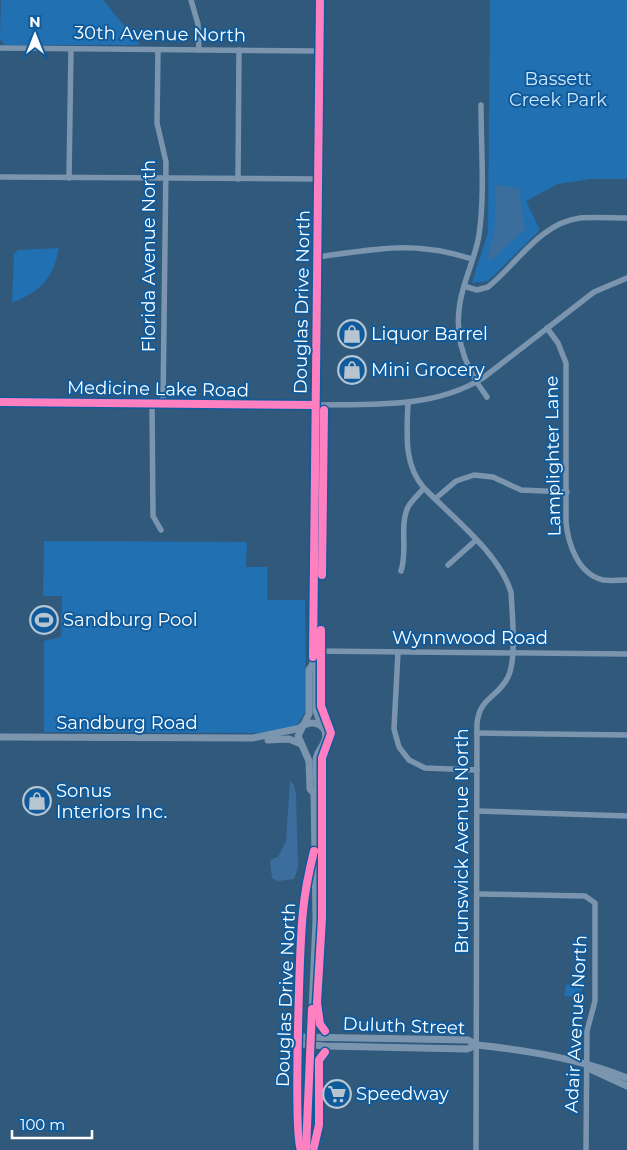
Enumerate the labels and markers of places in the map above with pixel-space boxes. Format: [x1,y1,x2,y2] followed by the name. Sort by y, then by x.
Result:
[337,319,367,349] shop icon: Liquor Barrel
[371,323,488,345] place label: Liquor Barrel
[337,355,367,385] shop icon: Mini Grocery
[371,359,485,381] place label: Mini Grocery
[29,605,59,635] sports icon: Sandburg Pool
[63,609,198,631] place label: Sandburg Pool
[56,780,167,823] place label: Sonus Interiors Inc.
[22,786,52,816] shop icon: Sonus Interiors Inc.
[322,1079,352,1109] supermarket icon: Speedway
[356,1083,449,1105] place label: Speedway

